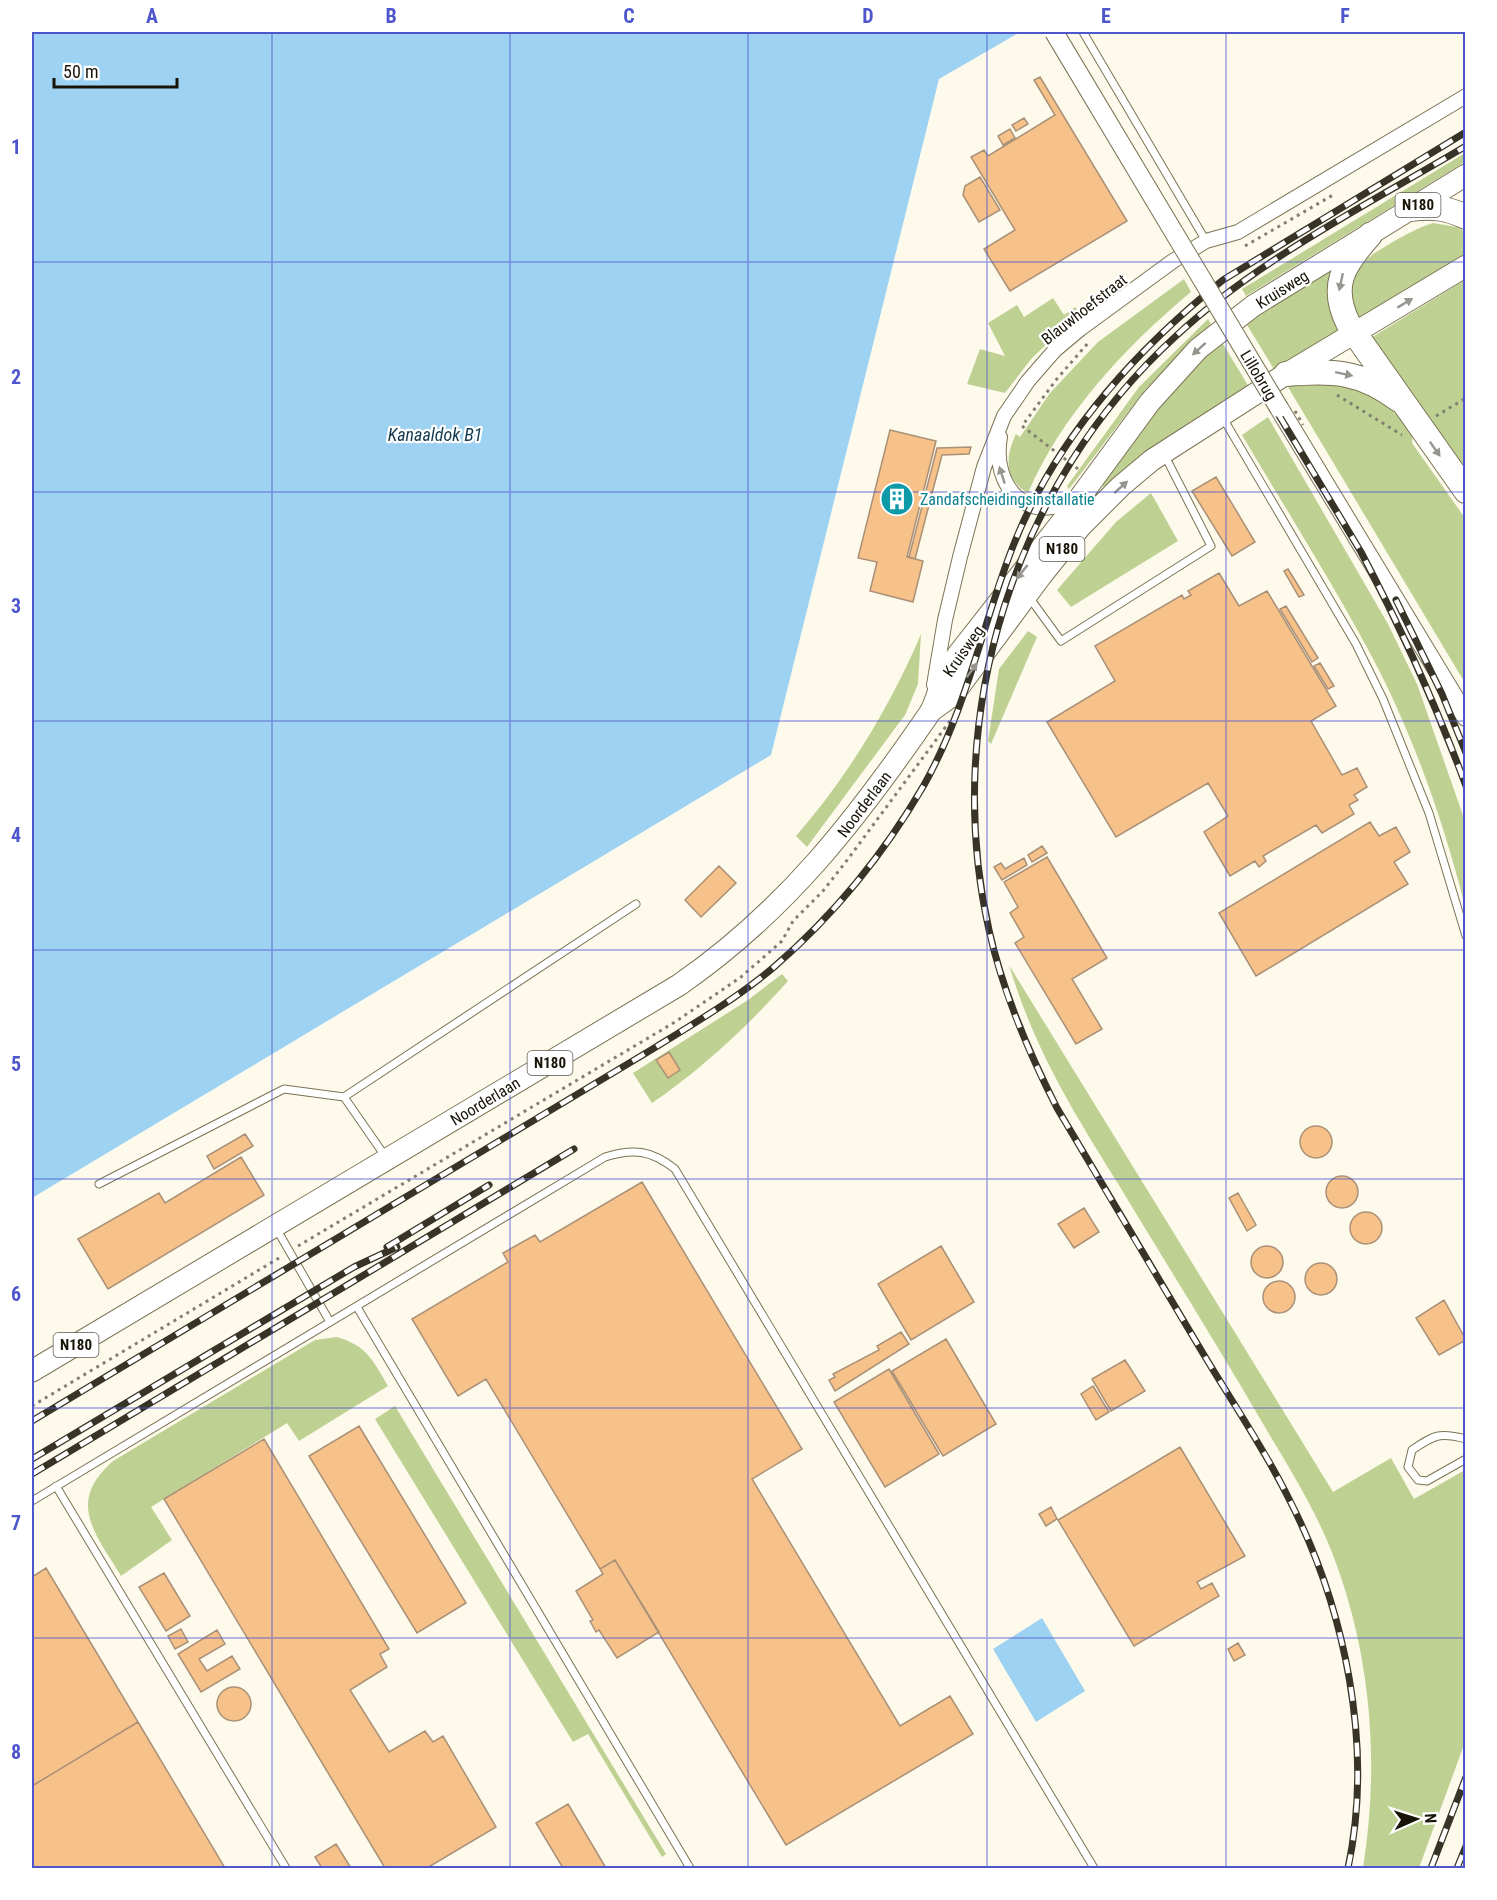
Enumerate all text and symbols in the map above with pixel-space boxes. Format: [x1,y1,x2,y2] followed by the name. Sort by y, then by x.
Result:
[146,4,158,28] text: A
[385,4,397,28] text: B
[623,4,635,28] text: C
[862,4,874,28] text: D
[1101,4,1111,28] text: E
[1340,4,1350,28] text: F
[54,51,177,89] scale bar
[63,61,98,82] text: 50 m
[11,135,21,159] text: 1
[1396,193,1440,217] road number: N180
[1253,266,1312,313] street label: Kruisweg
[1038,270,1131,349] street label: Blauwhoefstraat
[1336,272,1345,291] one-way arrow
[1397,298,1414,308] one-way arrow
[1192,342,1207,356] one-way arrow
[1236,347,1281,404] street label: Lillobrug
[11,365,21,389] text: 2
[1335,370,1354,379] one-way arrow
[388,424,482,445] water label: Kanaaldok B1
[1429,440,1441,456] one-way arrow
[997,466,1007,484] one-way arrow
[1114,480,1128,494] one-way arrow
[879,481,915,517] building icon: Zandafscheidingsinstallatie
[920,490,1095,509] place label: Zandafscheidingsinstallatie
[1040,537,1084,561] road number: N180
[1017,565,1029,580] one-way arrow
[11,594,21,618] text: 3
[939,622,988,681] street label: Kruisweg
[965,663,977,678] one-way arrow
[833,768,895,841] street label: Noorderlaan
[11,823,21,847] text: 4
[528,1051,572,1075] road number: N180
[11,1052,21,1076] text: 5
[447,1073,523,1130] street label: Noorderlaan
[11,1282,21,1306] text: 6
[54,1333,98,1357] road number: N180
[11,1511,21,1535] text: 7
[11,1740,21,1764] text: 8
[1386,1789,1446,1849] north arrow
[1421,1813,1440,1824] text: N

